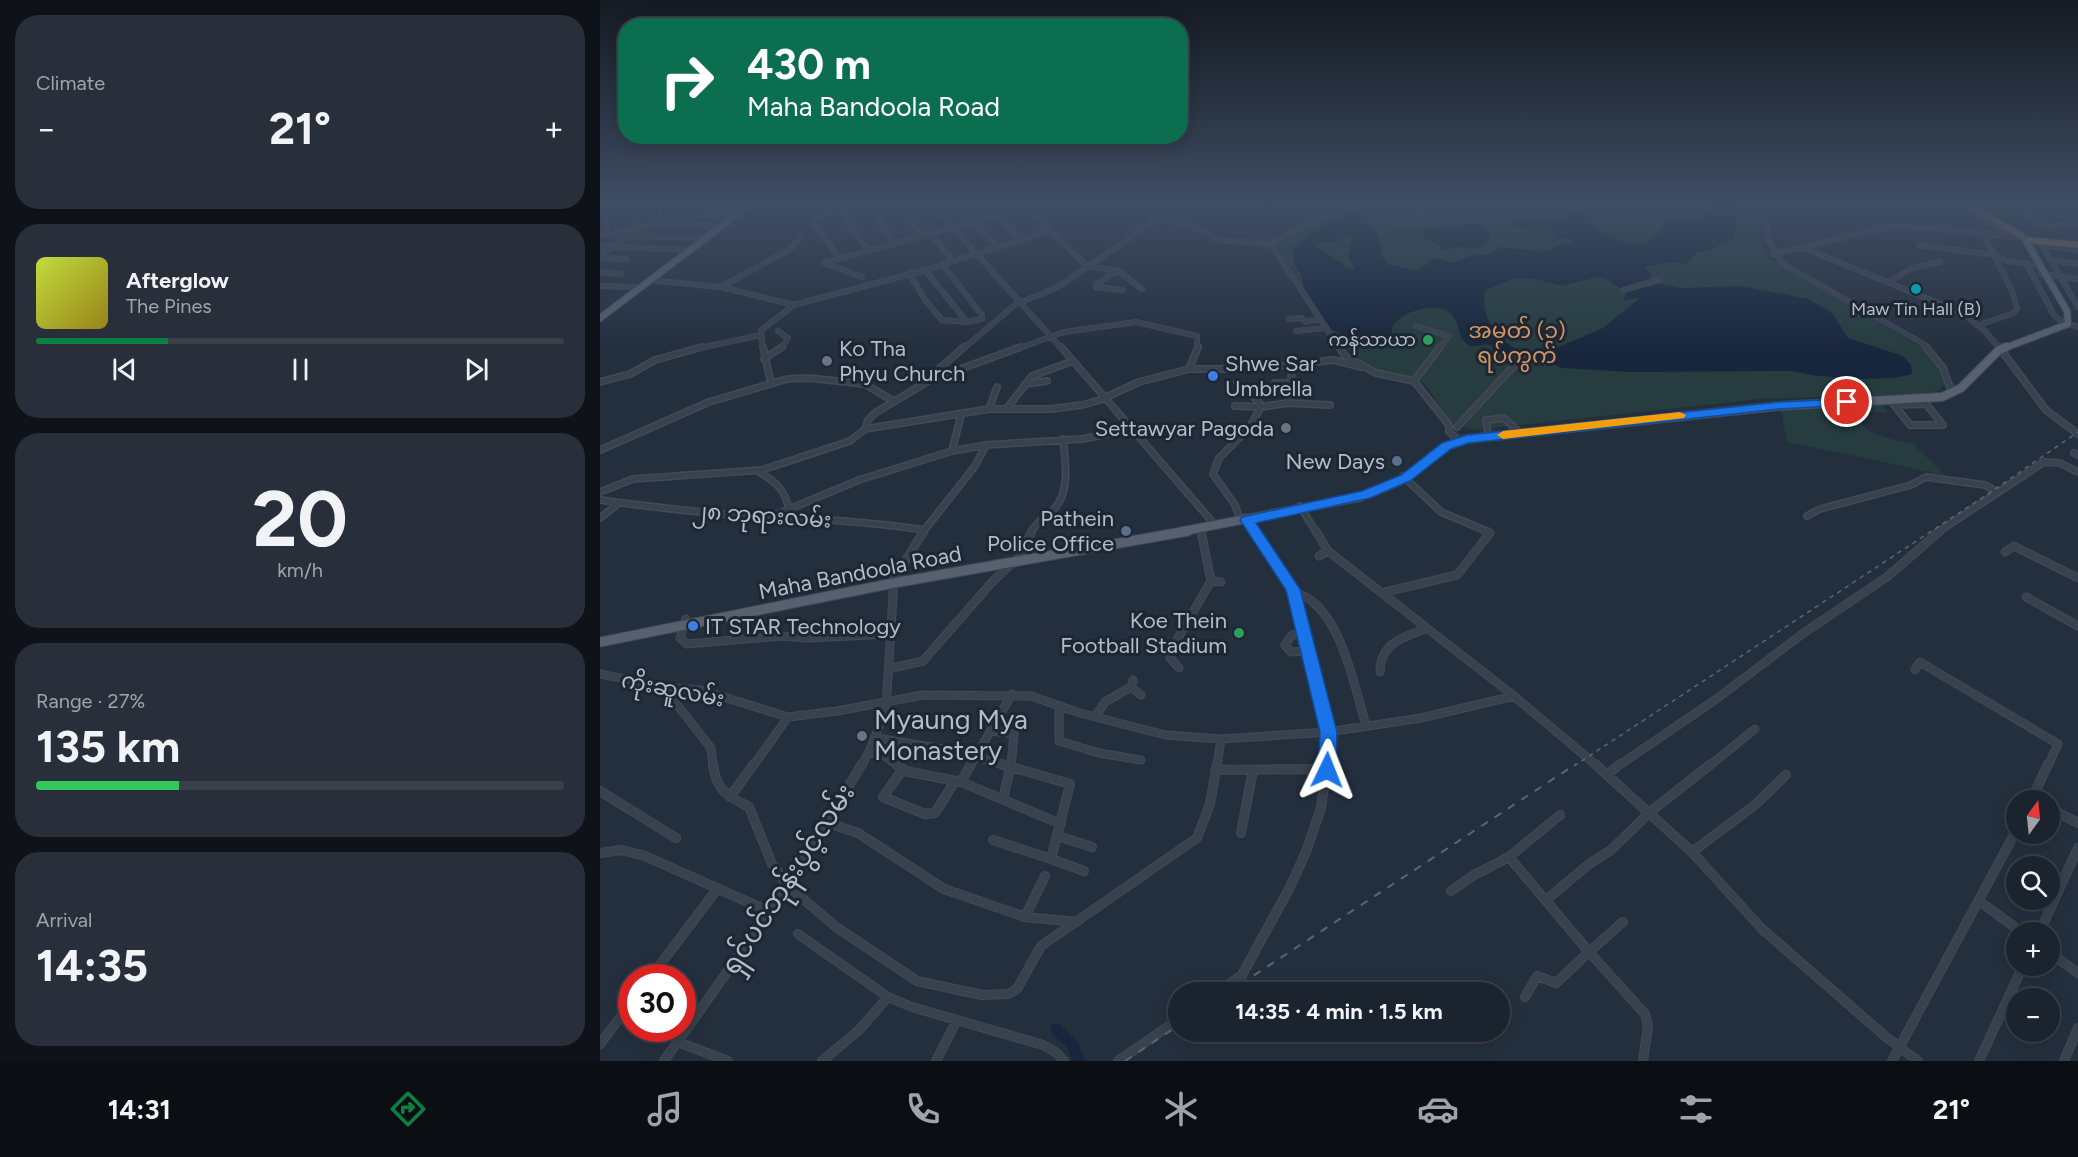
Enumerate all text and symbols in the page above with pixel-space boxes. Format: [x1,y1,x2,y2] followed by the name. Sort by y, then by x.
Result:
[747,39,871,90] text: 430 m
[648,42,726,120] icon: right
[36,71,105,95] text: Climate
[747,90,1000,123] text: Maha Bandoola Road
[269,101,331,155] text: 21°
[36,109,57,148] text: −
[543,109,564,148] text: +
[126,267,229,294] text: Afterglow
[1909,282,1923,296] marker: Maw Tin Hall (B)
[126,294,212,318] text: The Pines
[1851,298,1981,320] place label: Maw Tin Hall (B)
[1468,315,1566,373] district label: အမှတ် (၃) ရပ်ကွက်
[1329,327,1416,355] place label: ကန်သာယာ
[1421,333,1435,347] marker: ကန်သာယာ
[839,335,965,387] place label: Ko Tha Phyu Church
[1225,350,1318,402] place label: Shwe Sar Umbrella
[108,353,141,386] icon: previous
[284,353,317,386] icon: pause
[460,353,493,386] icon: next
[820,354,834,368] marker: Ko Tha Phyu Church
[1206,369,1220,383] marker: Shwe Sar Umbrella
[1821,376,1872,427] pin
[1830,385,1863,418] icon: arrive
[1095,415,1274,442] place label: Settawyar Pagoda
[1279,421,1293,435] marker: Settawyar Pagoda
[1286,448,1385,475] place label: New Days
[1390,454,1404,468] marker: New Days
[252,472,348,566] text: 20
[691,495,833,538] street label: ၂၈ ဘုရားလမ်း
[987,505,1114,557] place label: Pathein Police Office
[1119,524,1133,538] marker: Pathein Police Office
[756,540,964,605] street label: Maha Bandoola Road
[277,558,323,582] text: km/h
[1060,607,1227,659] place label: Koe Thein Football Stadium
[705,613,901,640] place label: IT STAR Technology
[686,619,700,633] marker: IT STAR Technology
[1232,626,1246,640] marker: Koe Thein Football Stadium
[618,664,727,717] street label: ကိုးဆူလမ်း
[36,689,145,713] text: Range · 27%
[874,703,1028,767] place label: Myaung Mya Monastery
[36,719,180,773] text: 135 km
[855,729,869,743] marker: Myaung Mya Monastery
[1295,738,1359,802] position arrow
[712,776,867,983] street label: ရှင်ပင်ဘုန်းပွင့်လမ်း
[2006,790,2060,844] north arrow
[2006,790,2060,1042] map controls
[2006,856,2060,910] button: search
[36,908,92,932] text: Arrival
[2006,922,2060,976] button: +
[36,938,148,992] text: 14:35
[618,964,696,1042] speed limit sign: 30
[2006,988,2060,1042] button: −
[1235,998,1443,1025] text: 14:35 · 4 min · 1.5 km
[387,1088,429,1130] icon: directions
[644,1088,686,1130] icon: music
[902,1088,944,1130] icon: phone
[1160,1088,1202,1130] icon: climate
[1417,1088,1459,1130] icon: car
[1675,1088,1717,1130] icon: filters
[108,1093,171,1126] text: 14:31
[1933,1093,1970,1126] text: 21°

